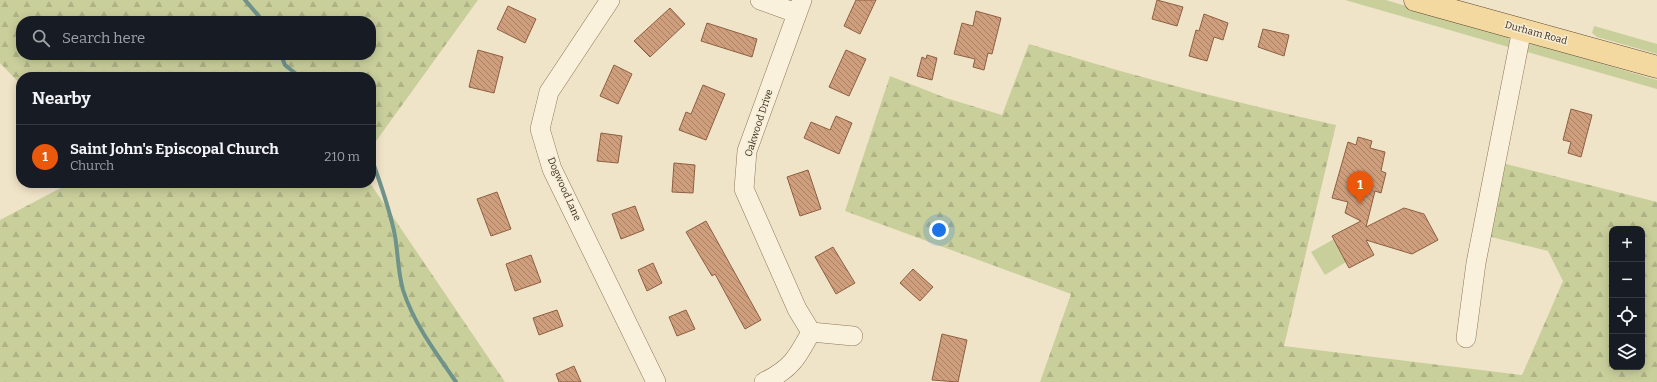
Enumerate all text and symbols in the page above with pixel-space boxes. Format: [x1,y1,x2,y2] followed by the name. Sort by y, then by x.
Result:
[16,16,376,60] search box
[1503,19,1569,47] street label: Durham Road
[30,27,52,49] icon: search
[62,29,145,47] text: Search here
[32,88,91,109] text: Nearby
[742,88,776,158] street label: Oakwood Drive
[70,140,279,158] text: Saint John's Episcopal Church
[42,149,48,164] text: 1
[324,149,360,164] text: 210 m
[545,155,583,223] street label: Dogwood Lane
[70,158,114,173] text: Church
[1347,171,1373,204] pin: 1
[929,220,949,240] your location
[1609,226,1645,370] map controls
[1609,226,1645,262] button: +
[1609,262,1645,298] button: −
[1609,298,1645,334] button: locate
[1609,334,1645,370] button: layers

